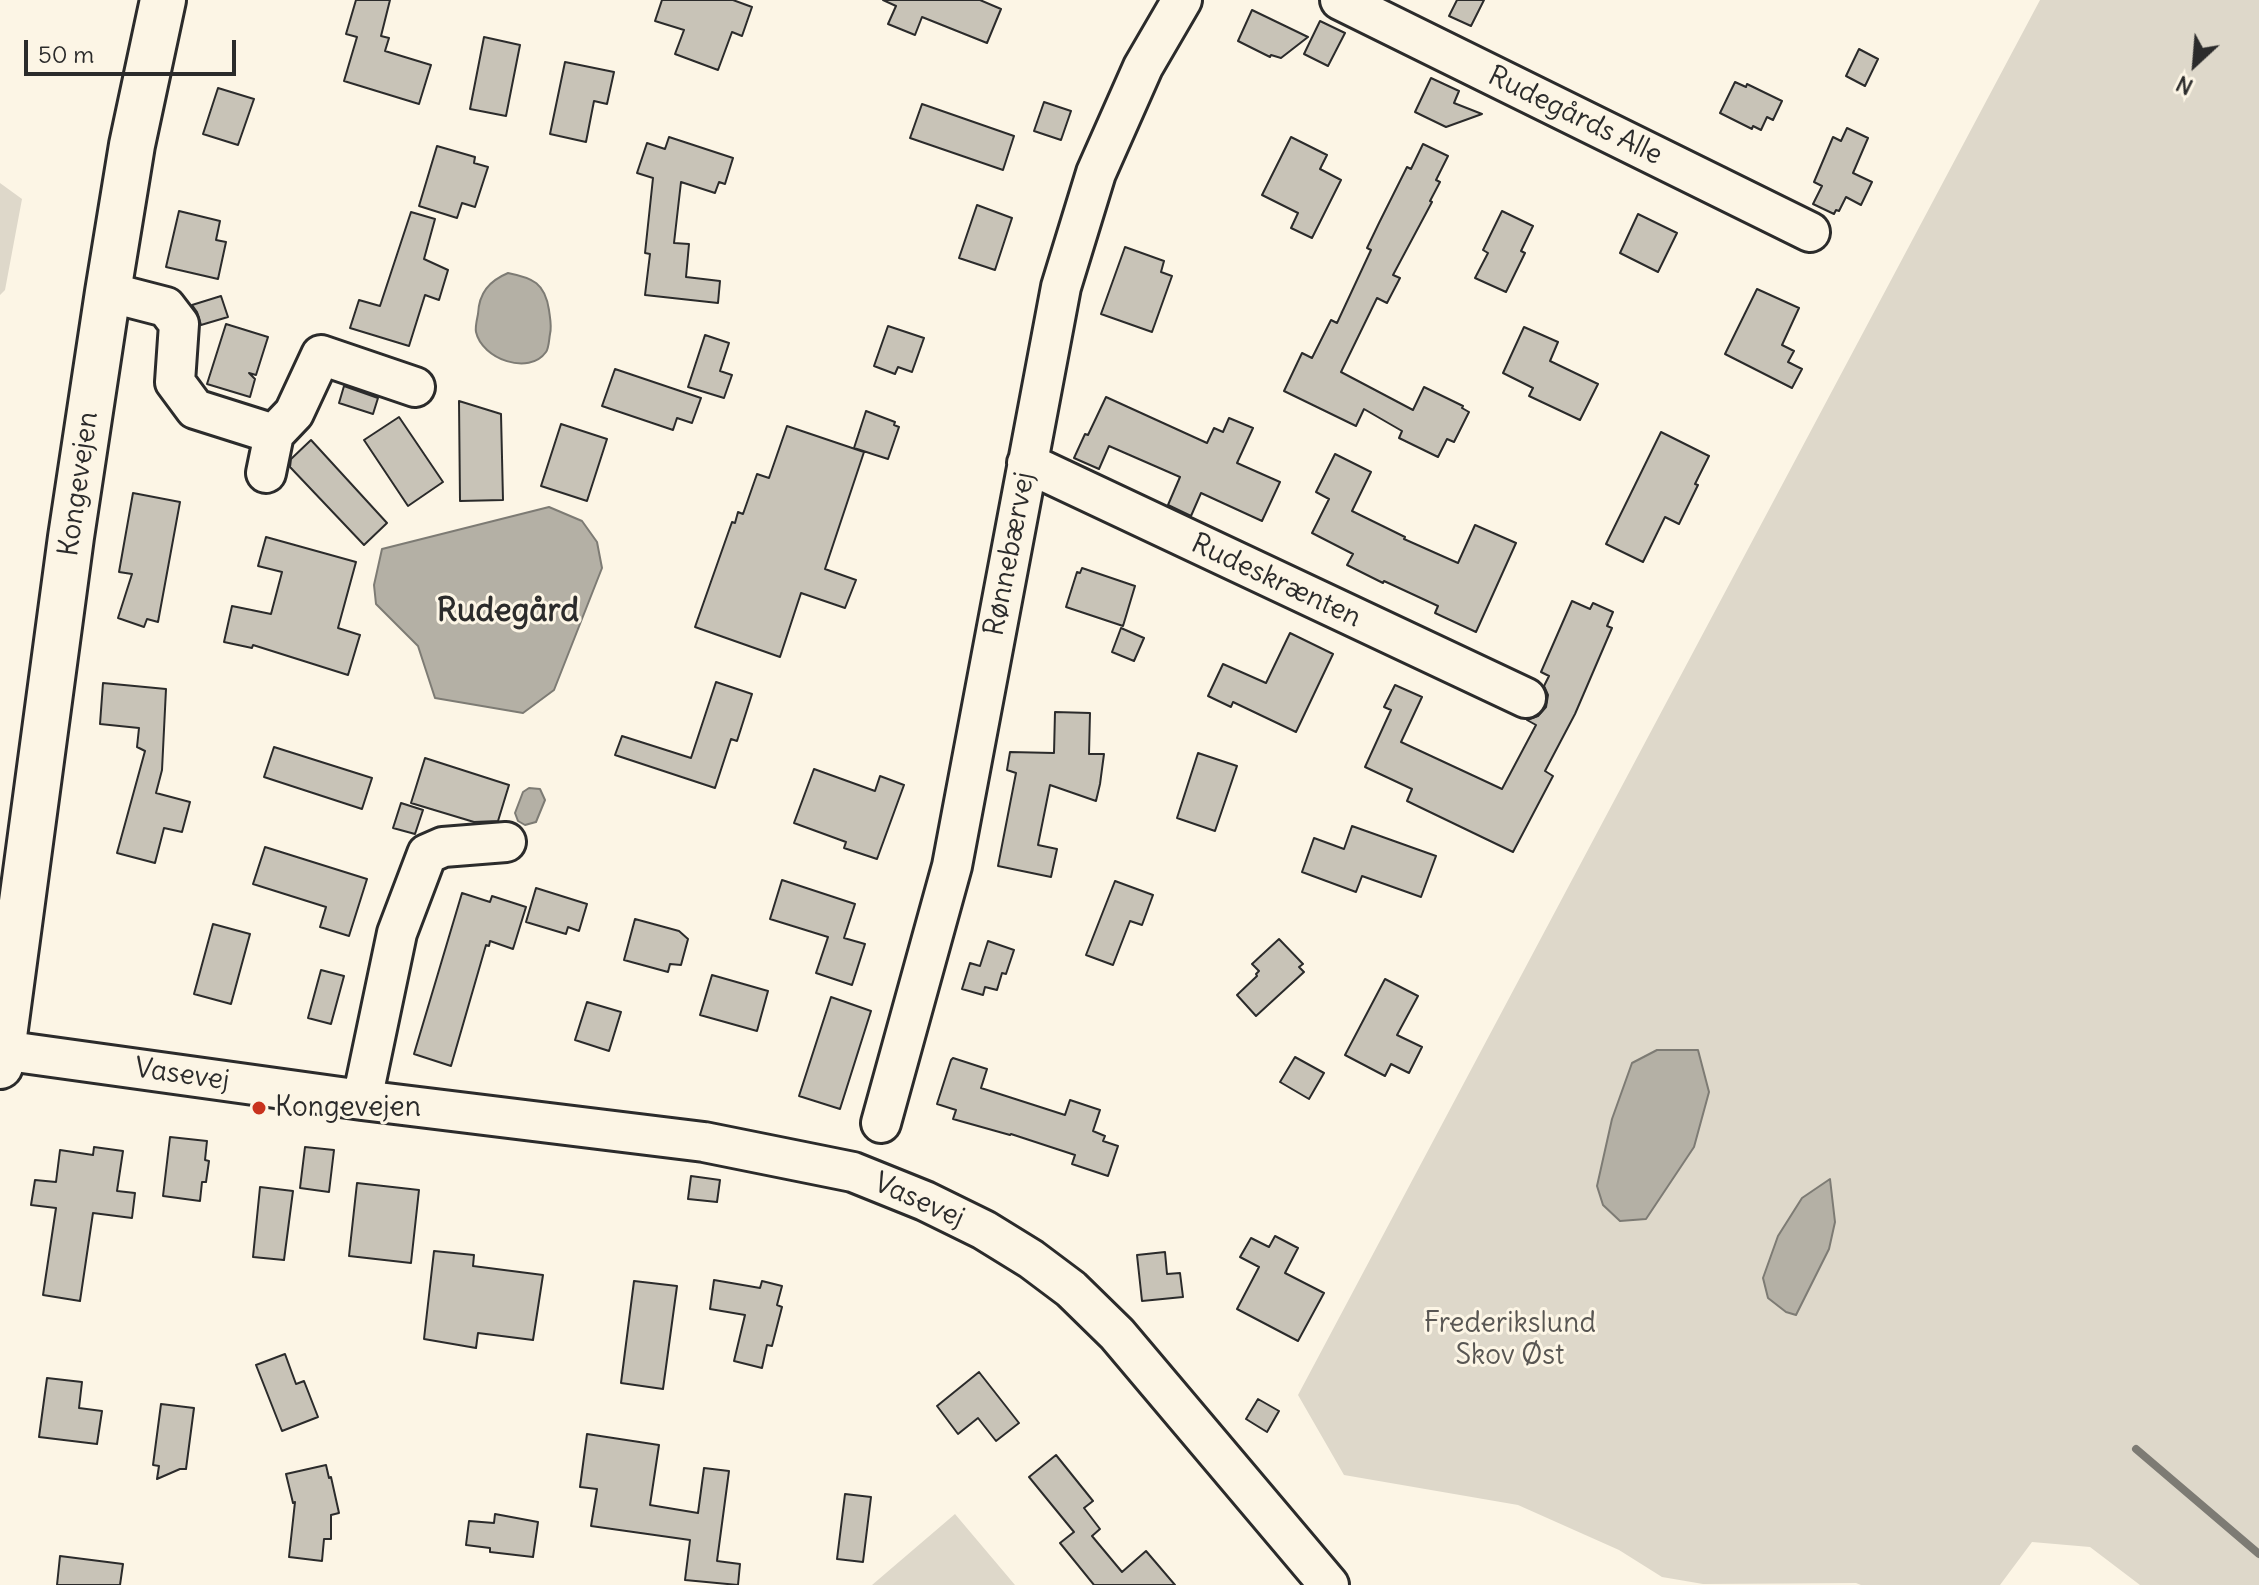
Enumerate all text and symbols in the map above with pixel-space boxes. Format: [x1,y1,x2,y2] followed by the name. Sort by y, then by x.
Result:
[28,24,240,74] scale bar
[2155,24,2235,104] north arrow
[38,39,94,69] text: 50 m
[1482,59,1668,173] street label: Rudegårds Alle
[2172,70,2197,101] text: N
[52,409,106,559] street label: Kongevejen
[978,469,1042,639] street label: Rønnebærvej
[1186,527,1366,635] street label: Rudeskrænten
[437,593,579,631] district label: Rudegård
[133,1052,231,1098] street label: Vasevej
[275,1091,421,1125] place label: Kongevejen
[250,1099,268,1117] marker: Kongevejen
[869,1166,969,1236] street label: Vasevej
[1424,1307,1596,1373] park label: Frederikslund Skov Øst

